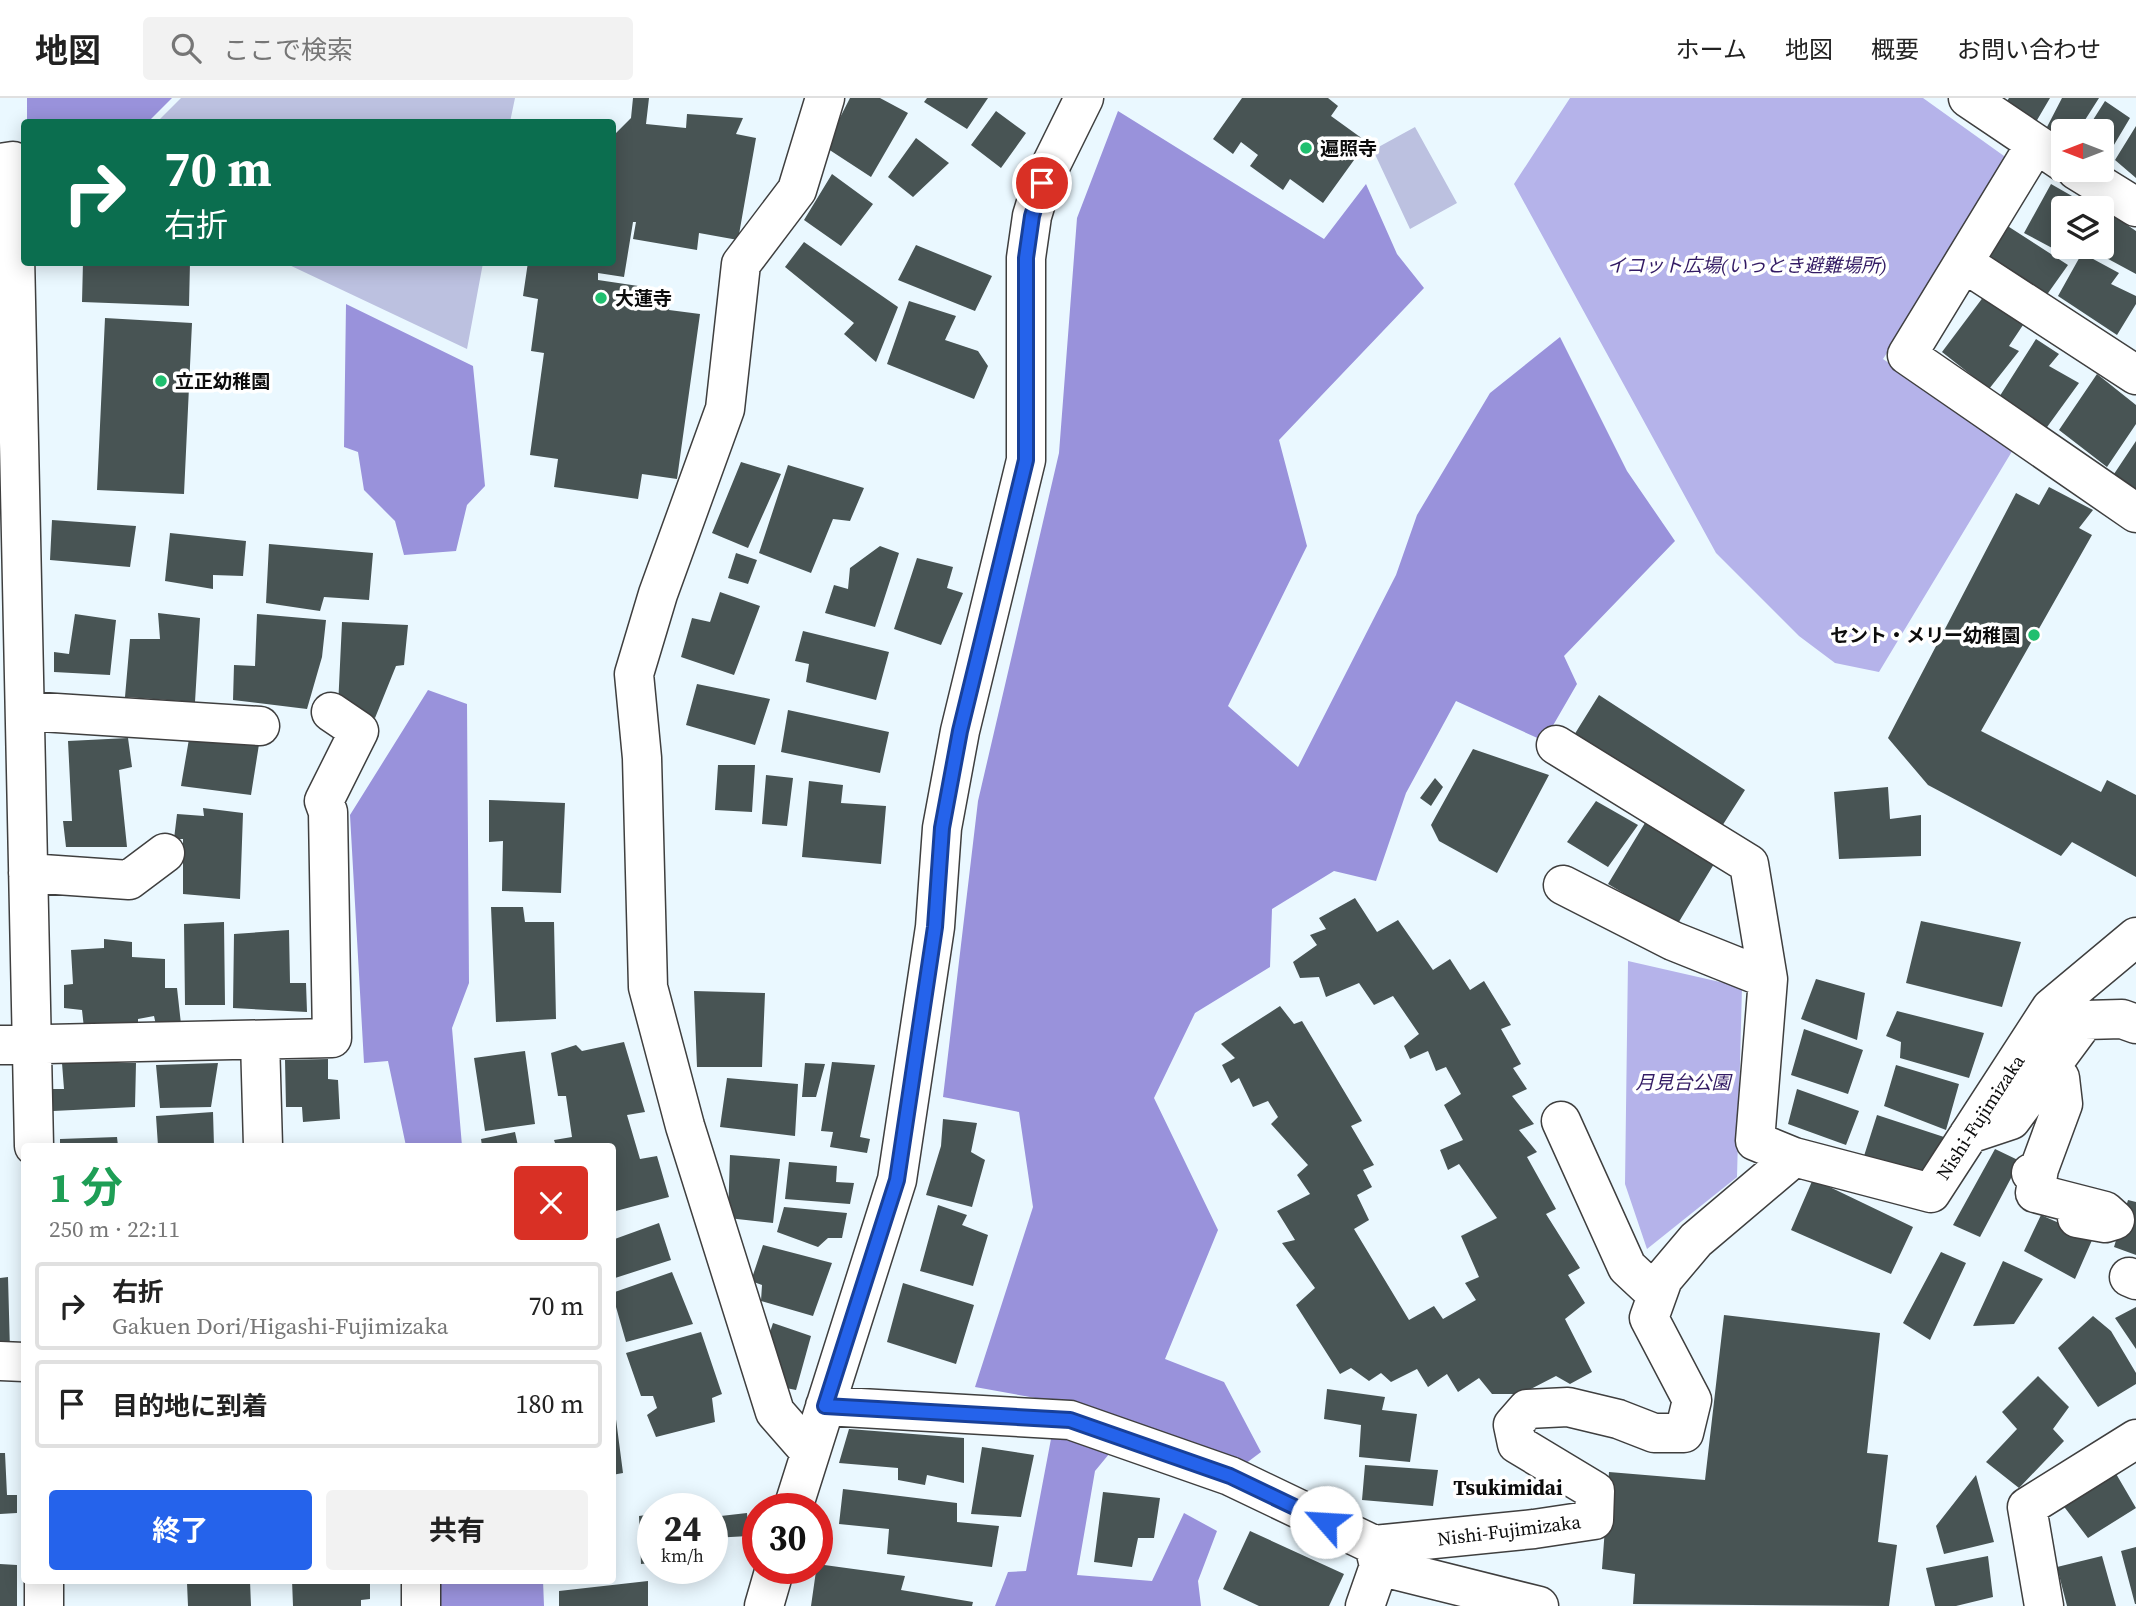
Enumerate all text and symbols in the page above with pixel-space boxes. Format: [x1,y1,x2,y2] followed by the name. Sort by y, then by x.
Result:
[143,17,633,80] search box
[35,28,101,73] text: 地図
[167,29,205,67] icon: search
[223,32,353,68] text: ここで検索
[1676,33,1747,66] text: ホーム
[1785,33,1833,66] text: 地図
[1871,33,1919,66] text: 概要
[1957,33,2101,66] text: お問い合わせ
[2051,119,2114,182] north arrow
[2051,119,2114,259] map controls
[164,135,272,202] text: 70 m
[1320,135,1377,161] place label: 遍照寺
[1298,140,1314,156] marker: 遍照寺
[49,147,140,238] icon: right
[1012,153,1072,213] pin
[1023,164,1061,202] icon: arrive
[2051,196,2114,259] button: layers
[164,203,228,247] text: 右折
[1607,252,1887,278] park label: イコット広場(いっとき避難場所)
[615,285,672,311] place label: 大蓮寺
[593,290,609,306] marker: 大蓮寺
[175,368,270,394] place label: 立正幼稚園
[153,373,169,389] marker: 立正幼稚園
[1830,622,2020,648] place label: セント・メリー幼稚園
[2026,627,2042,643] marker: セント・メリー幼稚園
[1930,1049,2030,1185] street label: Nishi-Fujimizaka
[1635,1069,1733,1095] park label: 月見台公園
[49,1158,123,1216] text: 1 分
[514,1166,588,1240] button: close
[49,1213,180,1245] text: 250 m · 22:11
[112,1274,164,1310] text: 右折
[53,1287,91,1325] icon: right
[529,1288,584,1324] text: 70 m
[112,1310,448,1342] text: Gakuen Dori/Higashi-Fujimizaka
[53,1385,91,1423] icon: arrive
[516,1386,584,1422] text: 180 m
[112,1388,268,1424] text: 目的地に到着
[1453,1473,1563,1502] district label: Tsukimidai
[1289,1485,1363,1559] position arrow
[49,1490,312,1570] button: 終了
[326,1490,588,1570] button: 共有
[742,1493,833,1584] speed limit sign: 30
[664,1505,701,1553] text: 24
[1436,1508,1583,1552] street label: Nishi-Fujimizaka
[661,1543,704,1568] text: km/h

